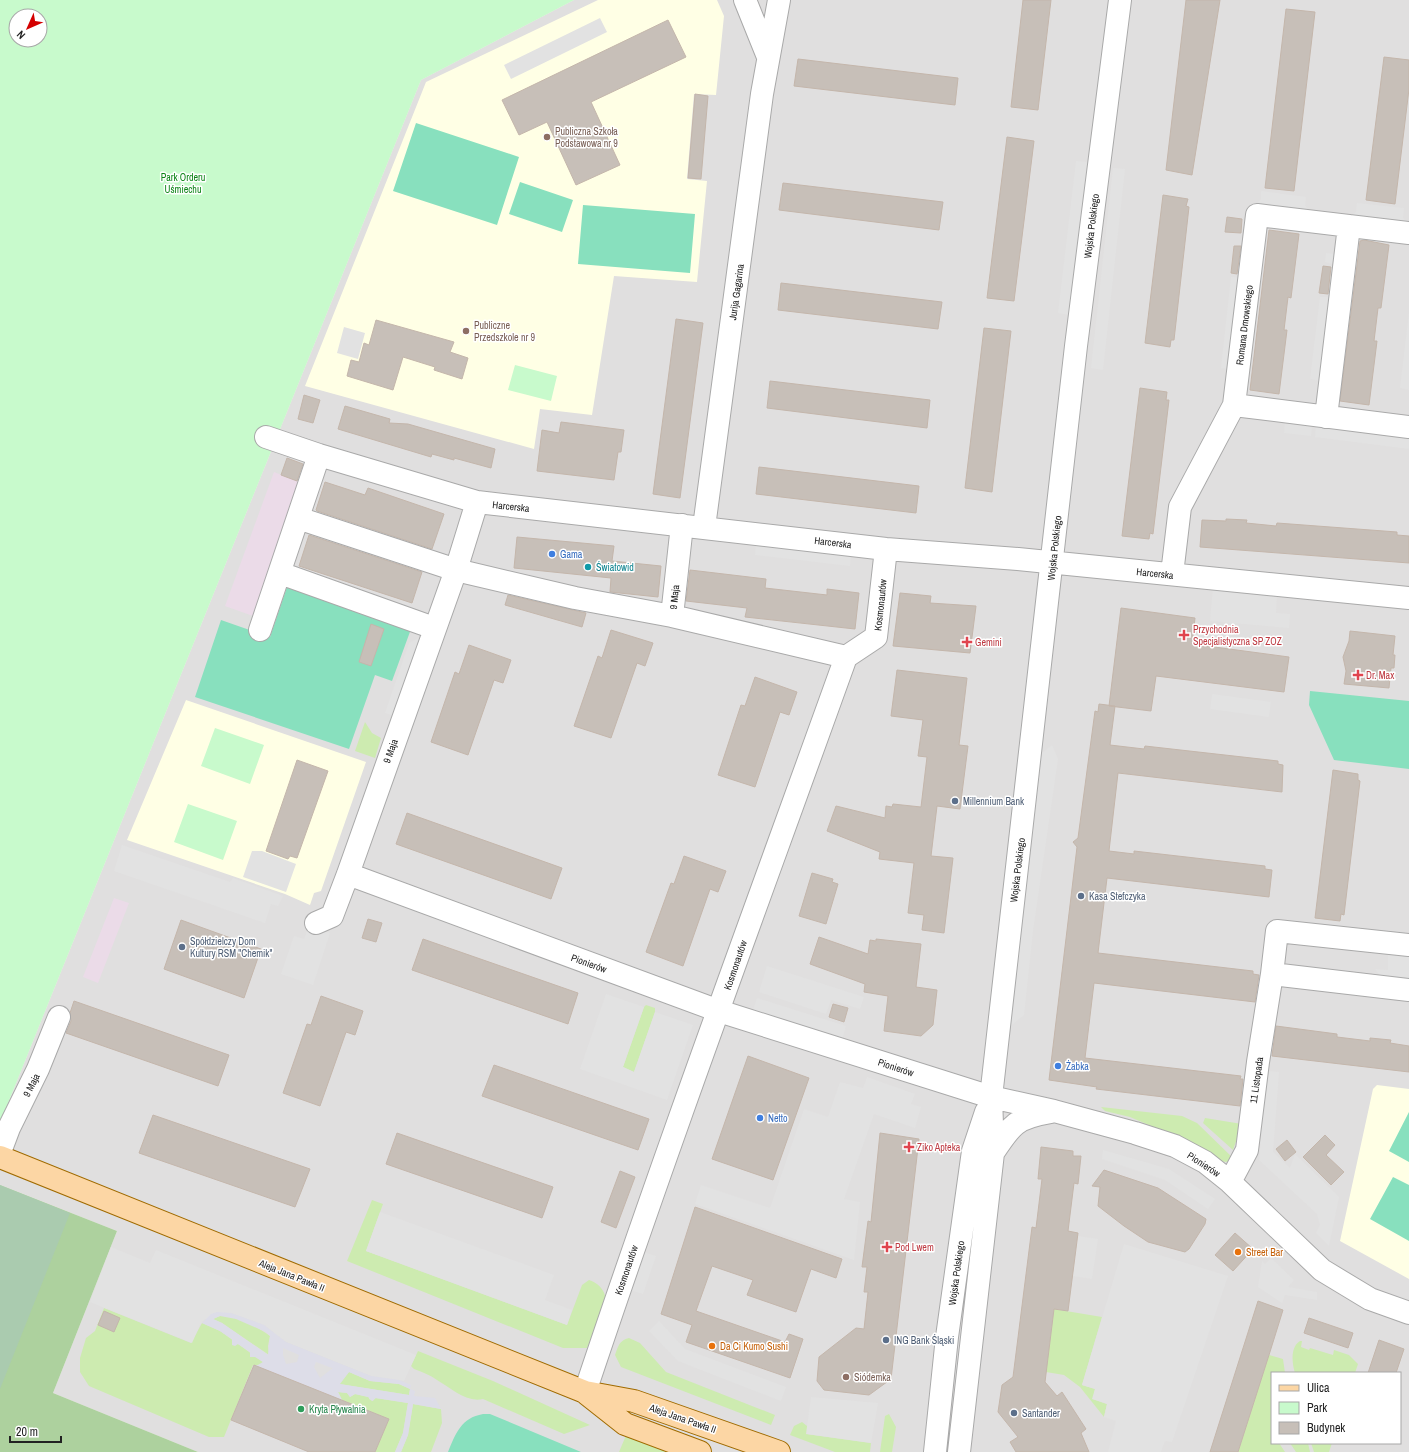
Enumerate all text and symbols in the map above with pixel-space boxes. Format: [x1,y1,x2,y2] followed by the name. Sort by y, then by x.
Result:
[8,8,48,48] north arrow
[14,28,28,42] text: N
[555,125,618,150] place label: Publiczna Szkoła Podstawowa nr 9
[542,132,552,142] marker: Publiczna Szkoła Podstawowa nr 9
[161,171,205,196] park label: Park Orderu Uśmiechu
[1081,193,1102,259] street label: Wojska Polskiego
[726,263,747,321] street label: Jurija Gagarina
[1233,284,1256,366] street label: Romana Dmowskiego
[474,319,536,344] place label: Publiczne Przedszkole nr 9
[461,326,471,336] marker: Publiczne Przedszkole nr 9
[492,498,531,515] street label: Harcerska
[1045,515,1064,581] street label: Wojska Polskiego
[814,534,853,551] street label: Harcerska
[560,548,583,561] place label: Gama
[547,549,557,559] marker: Gama
[596,561,634,574] place label: Światowid
[583,562,593,572] marker: Światowid
[1136,565,1175,582] street label: Harcerska
[871,578,890,632] street label: Kosmonautów
[667,584,682,610] street label: 9 Maja
[1193,623,1282,648] place label: Przychodnia Specjalistyczna SP ZOZ
[1178,629,1190,641] marker: Przychodnia Specjalistyczna SP ZOZ
[975,636,1002,649] place label: Gemini
[962,637,972,647] marker: Gemini
[1366,669,1395,682] place label: Dr. Max
[1353,670,1363,680] marker: Dr. Max
[380,737,401,765] street label: 9 Maja
[963,795,1025,808] place label: Millennium Bank
[950,796,960,806] marker: Millennium Bank
[1007,837,1028,903] street label: Wojska Polskiego
[1089,890,1146,903] place label: Kasa Stefczyka
[1076,891,1086,901] marker: Kasa Stefczyka
[190,935,272,960] place label: Spółdzielczy Dom Kultury RSM "Chemik"
[721,938,750,992] street label: Kosmonautów
[177,942,187,952] marker: Spółdzielczy Dom Kultury RSM "Chemik"
[569,951,608,976] street label: Pionierów
[876,1056,915,1079] street label: Pionierów
[1247,1056,1266,1104] street label: 11 Listopada
[1066,1060,1089,1073] place label: Żabka
[1053,1061,1063,1071] marker: Żabka
[20,1071,43,1099] street label: 9 Maja
[768,1112,788,1125] place label: Netto
[755,1113,765,1123] marker: Netto
[917,1141,961,1154] place label: Ziko Apteka
[904,1142,914,1152] marker: Ziko Apteka
[1185,1149,1223,1180] street label: Pionierów
[946,1240,968,1306] street label: Wojska Polskiego
[895,1241,934,1254] place label: Pod Lwem
[882,1242,892,1252] marker: Pod Lwem
[612,1243,641,1297] street label: Kosmonautów
[1246,1246,1283,1259] place label: Street Bar
[1233,1247,1243,1257] marker: Street Bar
[256,1256,327,1295] street label: Aleja Jana Pawła II
[894,1334,954,1347] place label: ING Bank Śląski
[881,1335,891,1345] marker: ING Bank Śląski
[720,1340,788,1353] place label: Da Ci Kumo Sushi
[707,1341,717,1351] marker: Da Ci Kumo Sushi
[854,1371,891,1384] place label: Siódemka
[841,1372,851,1382] marker: Siódemka
[1271,1372,1401,1444] legend
[1307,1380,1330,1396] text: Ulica
[1307,1400,1327,1416] text: Park
[647,1401,718,1436] street label: Aleja Jana Pawła II
[309,1403,366,1416] place label: Kryta Pływalnia
[296,1404,306,1414] marker: Kryta Pływalnia
[1022,1407,1060,1420] place label: Santander
[1009,1408,1019,1418] marker: Santander
[10,1418,61,1444] scale bar
[1307,1420,1345,1436] text: Budynek
[16,1424,38,1440] text: 20 m

